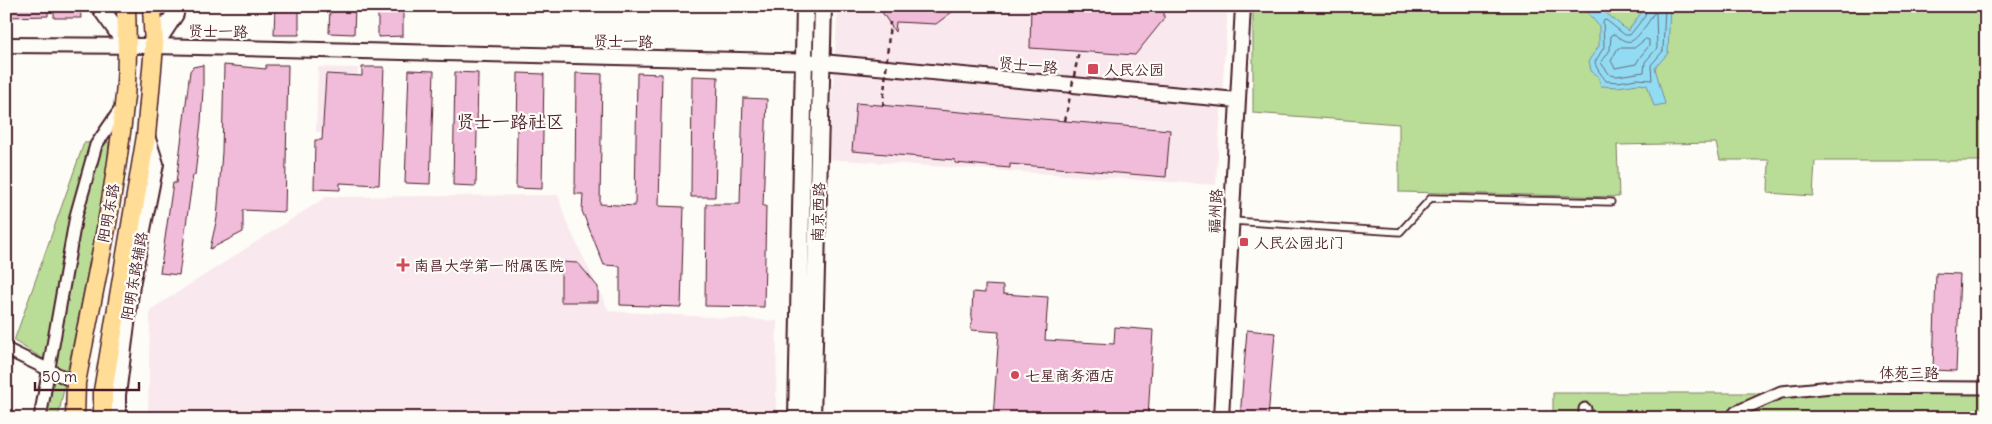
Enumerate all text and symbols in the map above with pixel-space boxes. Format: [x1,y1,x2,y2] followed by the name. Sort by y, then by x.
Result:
[188,21,248,41] street label: 贤士一路
[593,31,653,51] street label: 贤士一路
[997,53,1059,77] street label: 贤士一路
[1104,60,1164,79] place label: 人民公园
[1086,62,1100,76] marker: 人民公园
[456,110,564,133] district label: 贤士一路社区
[93,182,123,244] street label: 阳明东路
[807,182,829,242] street label: 南京西路
[1204,188,1226,234] street label: 福州路
[117,230,151,322] street label: 阳明东路辅路
[1254,233,1344,252] place label: 人民公园北门
[1238,236,1250,248] marker: 人民公园北门
[414,256,564,275] place label: 南昌大学第一附属医院
[396,258,410,272] marker: 南昌大学第一附属医院
[35,359,139,391] scale bar
[1879,363,1939,382] street label: 体苑三路
[1025,366,1115,385] place label: 七星商务酒店
[42,367,77,386] text: 50 m
[1009,369,1021,381] marker: 七星商务酒店

